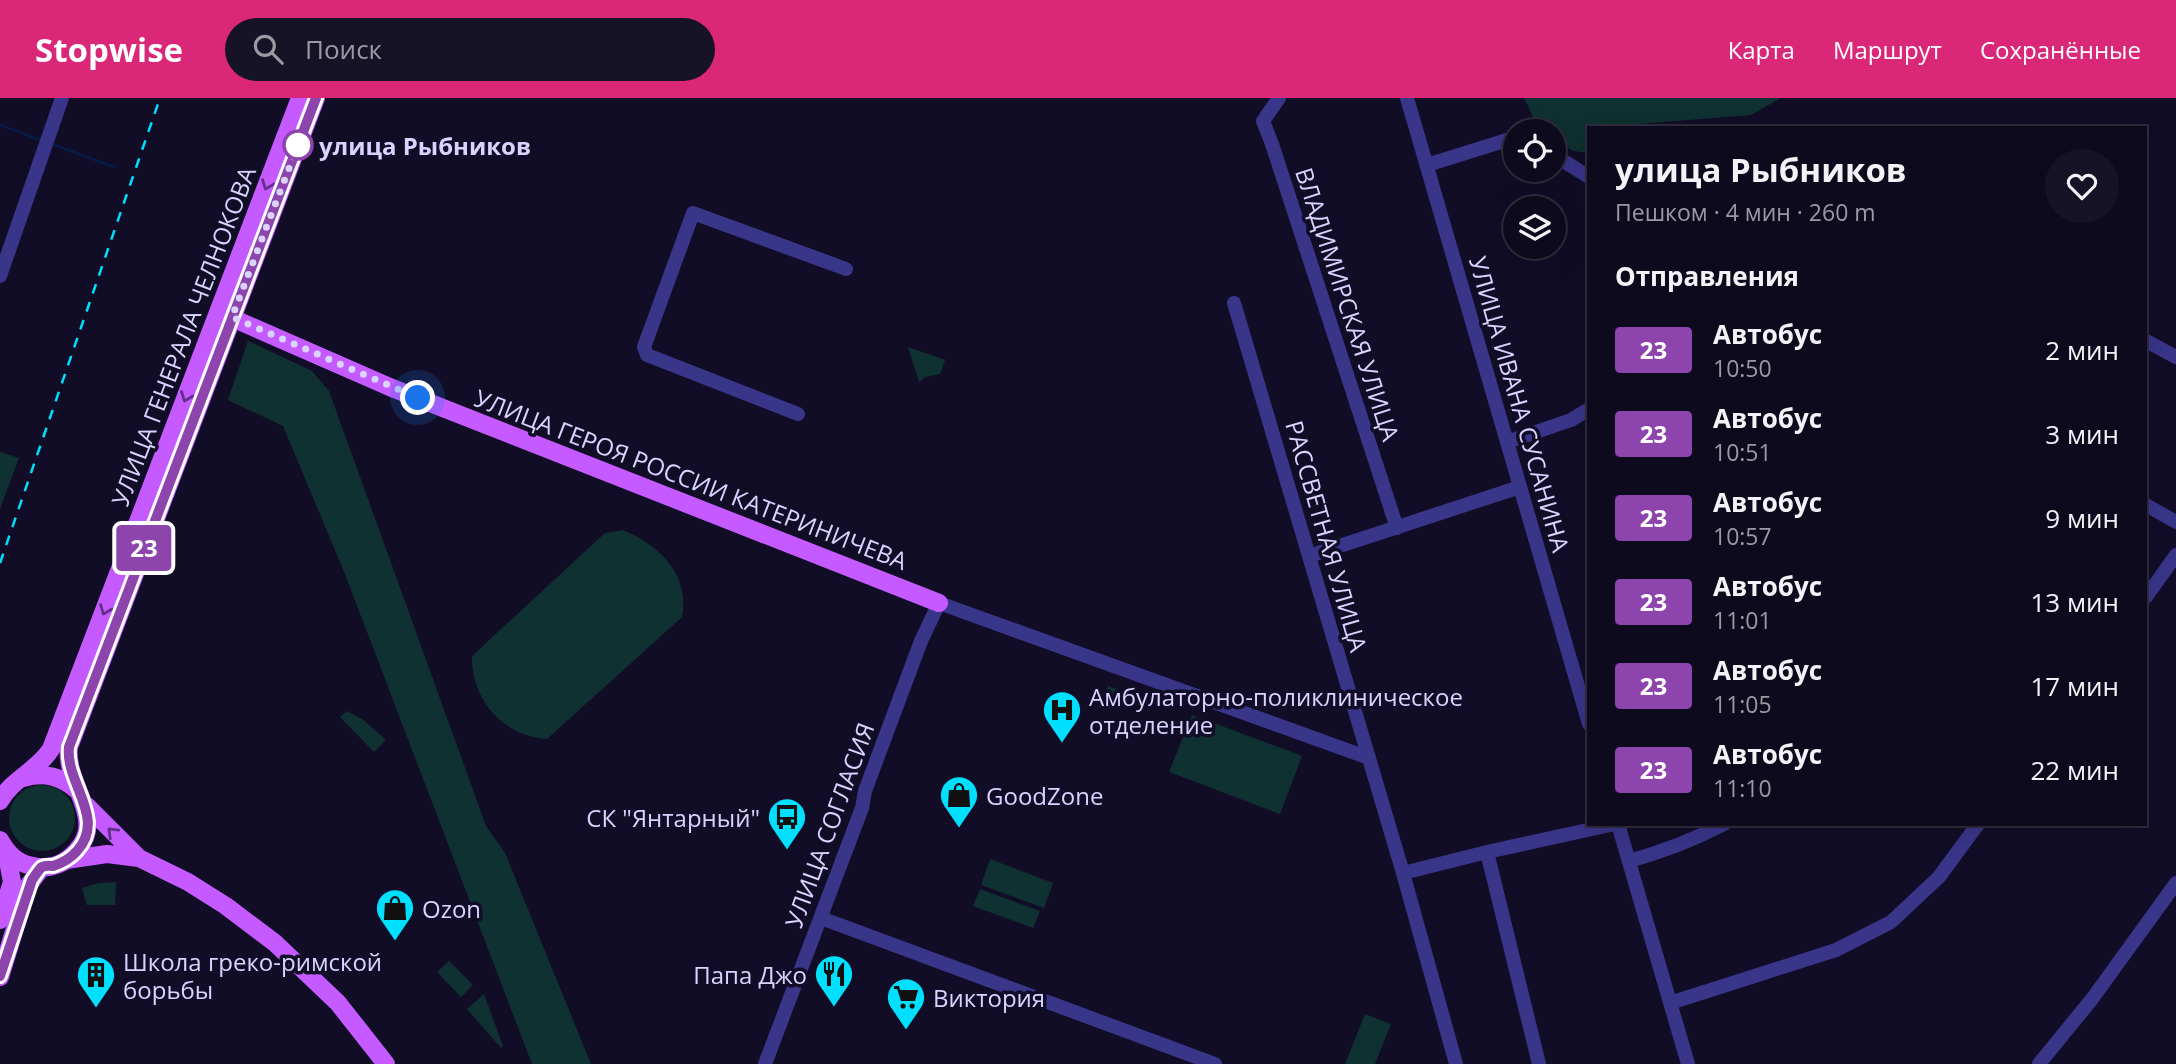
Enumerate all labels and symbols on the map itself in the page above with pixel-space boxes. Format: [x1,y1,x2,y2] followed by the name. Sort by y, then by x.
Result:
[319,129,531,162] place label: улица Рыбников
[283,130,313,160] marker: улица Рыбников
[103,161,263,510] street label: УЛИЦА ГЕНЕРАЛА ЧЕЛНОКОВА
[1288,163,1408,446] street label: ВЛАДИМИРСКАЯ УЛИЦА
[262,178,276,190] one-way arrow
[1462,252,1578,556] street label: УЛИЦА ИВАНА СУСАНИНА
[400,380,435,415] your location
[470,381,913,577] street label: УЛИЦА ГЕРОЯ РОССИИ КАТЕРИНИЧЕВА
[180,391,194,403] one-way arrow
[1278,417,1376,656] street label: РАССВЕТНАЯ УЛИЦА
[113,525,176,571] line badge: 23
[99,603,113,615] one-way arrow
[1089,680,1463,741] place label: Амбулаторно-поликлиническое отделение
[1041,689,1083,744] hospital icon: Амбулаторно-поликлиническое отделение
[777,718,881,932] street label: УЛИЦА СОГЛАСИЯ
[938,774,980,829] shop icon: GoodZone
[986,779,1103,812] place label: GoodZone
[766,796,808,851] bus stop icon: СК "Янтарный"
[586,801,760,834] place label: СК "Янтарный"
[107,828,120,841] one-way arrow
[374,887,416,942] shop icon: Ozon
[422,892,481,925] place label: Ozon
[123,945,382,1006] place label: Школа греко-римской борьбы
[813,953,855,1008] restaurant icon: Папа Джо
[75,954,117,1009] building icon: Школа греко-римской борьбы
[693,958,807,991] place label: Папа Джо
[885,976,927,1031] supermarket icon: Виктория
[933,981,1045,1014] place label: Виктория

